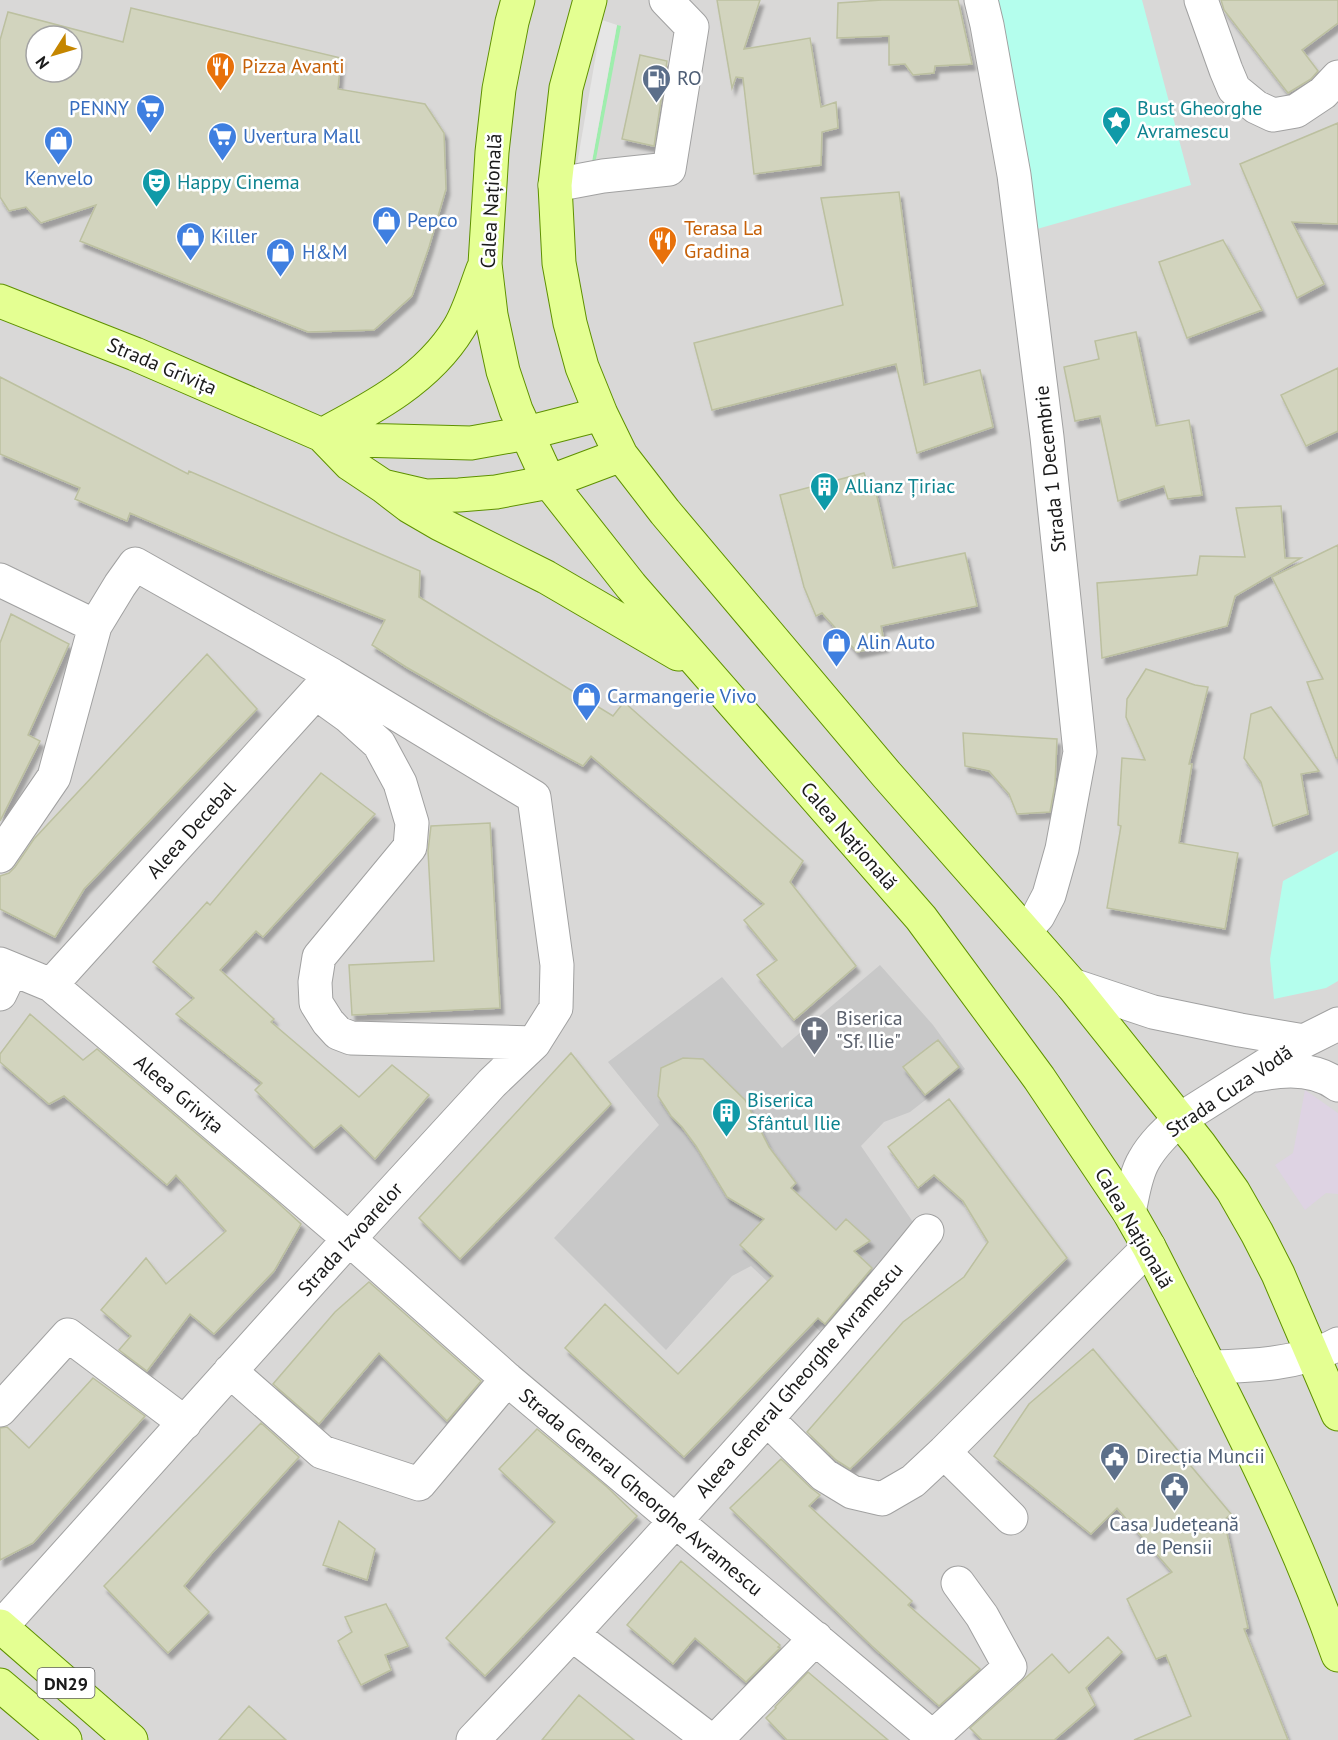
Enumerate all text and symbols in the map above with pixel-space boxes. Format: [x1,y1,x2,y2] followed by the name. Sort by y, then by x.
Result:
[24,24,84,84] north arrow
[205,50,237,92] restaurant icon: Pizza Avanti
[31,53,53,73] text: N
[242,53,345,79] place label: Pizza Avanti
[640,62,672,104] fuel station icon: RO
[677,65,702,91] place label: RO
[134,92,166,134] supermarket icon: PENNY
[69,95,130,121] place label: PENNY
[1137,95,1262,144] place label: Bust Gheorghe Avramescu
[1100,104,1132,146] place icon: Bust Gheorghe Avramescu
[206,120,238,162] supermarket icon: Uvertura Mall
[243,123,360,149] place label: Uvertura Mall
[43,124,75,166] shop icon: Kenvelo
[474,133,508,269] street label: Calea Națională
[25,165,93,191] place label: Kenvelo
[140,166,172,208] theatre icon: Happy Cinema
[177,169,300,195] place label: Happy Cinema
[370,204,402,246] shop icon: Pepco
[407,207,458,233] place label: Pepco
[684,215,763,264] place label: Terasa La Gradina
[174,220,206,262] shop icon: Killer
[211,223,257,249] place label: Killer
[647,224,679,266] restaurant icon: Terasa La Gradina
[265,236,297,278] shop icon: H&M
[302,239,348,265] place label: H&M
[103,331,221,401] street label: Strada Grivița
[1028,384,1072,554] street label: Strada 1 Decembrie
[808,470,840,512] building icon: Allianz Țiriac
[845,473,955,499] place label: Allianz Țiriac
[820,626,852,668] shop icon: Alin Auto
[857,629,935,655] place label: Alin Auto
[570,680,602,722] shop icon: Carmangerie Vivo
[607,683,757,709] place label: Carmangerie Vivo
[141,776,241,884] street label: Aleea Decebal
[795,776,903,896] street label: Calea Națională
[836,1005,903,1054] place label: Biserica "Sf. Ilie"
[799,1014,831,1056] church icon: Biserica "Sf. Ilie"
[1161,1039,1297,1143] street label: Strada Cuza Vodă
[129,1049,229,1139] street label: Aleea Grivița
[747,1087,841,1136] place label: Biserica Sfântul Ilie
[710,1096,742,1138] building icon: Biserica Sfântul Ilie
[1089,1163,1179,1293] street label: Calea Națională
[292,1176,408,1302] street label: Strada Izvoarelor
[690,1257,908,1503] street label: Aleea General Gheorghe Avramescu
[514,1382,768,1602] street label: Strada General Gheorghe Avramescu
[1099,1440,1131,1482] public building icon: Direcția Muncii
[1136,1443,1265,1469] place label: Direcția Muncii
[1158,1470,1190,1512] public building icon: Casa Județeană de Pensii
[1109,1511,1239,1560] place label: Casa Județeană de Pensii
[38,1668,94,1698] road number: DN29

